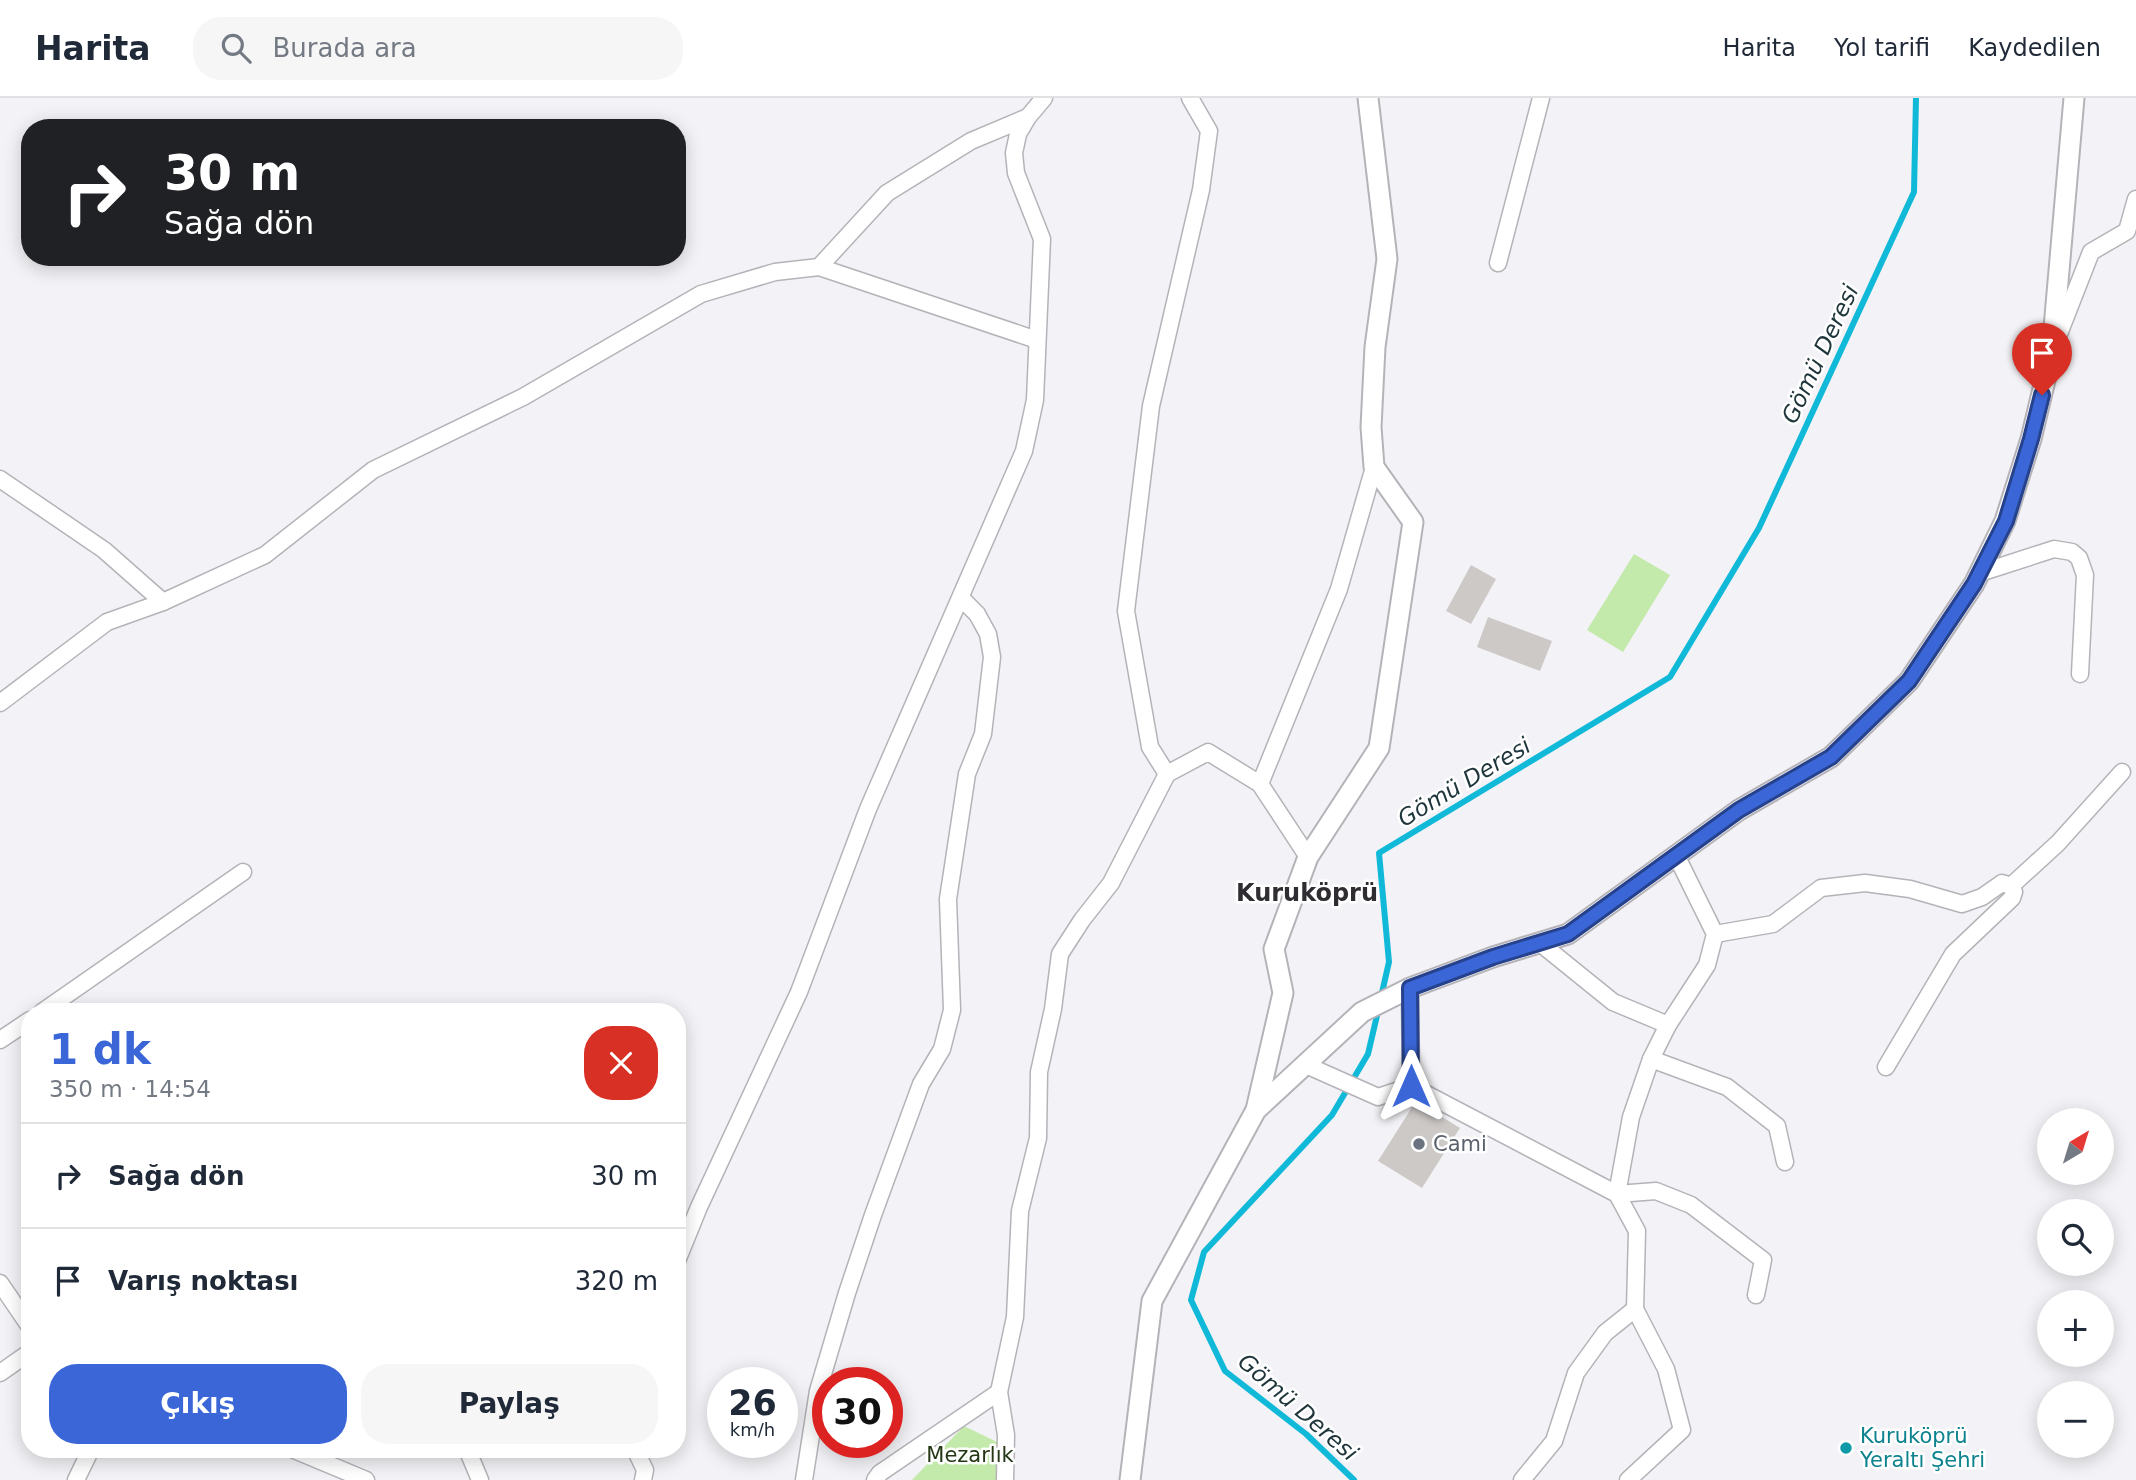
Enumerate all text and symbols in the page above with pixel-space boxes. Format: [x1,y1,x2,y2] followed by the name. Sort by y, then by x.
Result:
[193,17,683,80] search box
[35,29,151,68] text: Harita
[217,29,255,67] icon: search
[273,33,417,63] text: Burada ara
[1723,34,1796,62] text: Harita
[1834,34,1930,62] text: Yol tarifi
[1968,34,2101,62] text: Kaydedilen
[164,145,300,202] text: 30 m
[49,147,140,238] icon: right
[164,204,314,242] text: Sağa dön
[1777,280,1864,427] water label: Gömü Deresi
[2012,323,2072,395] pin
[2023,334,2061,372] icon: arrive
[1393,732,1536,832] water label: Gömü Deresi
[1236,879,1378,907] district label: Kuruköprü
[49,1025,151,1074] text: 1 dk
[584,1026,658,1100] button: close
[1374,1049,1448,1123] position arrow
[49,1076,211,1102] text: 350 m · 14:54
[2037,1108,2114,1185] north arrow
[2037,1108,2114,1458] map controls
[1433,1132,1487,1156] place label: Cami
[1411,1136,1427,1152] marker: Cami
[49,1157,87,1195] icon: right
[108,1161,244,1191] text: Sağa dön
[591,1161,658,1191] text: 30 m
[2037,1199,2114,1276] button: search
[49,1262,87,1300] icon: arrive
[108,1266,299,1296] text: Varış noktası
[575,1266,658,1296] text: 320 m
[2037,1290,2114,1367] button: +
[1233,1348,1364,1466] water label: Gömü Deresi
[49,1364,347,1444] button: Çıkış
[361,1364,658,1444] button: Paylaş
[812,1367,903,1458] speed limit sign: 30
[2037,1381,2114,1458] button: −
[728,1383,777,1423] text: 26
[730,1419,775,1440] text: km/h
[1859,1424,1985,1472] place label: Kuruköprü Yeraltı Şehri
[1838,1440,1854,1456] marker: Kuruköprü Yeraltı Şehri
[926,1443,1015,1467] park label: Mezarlık

